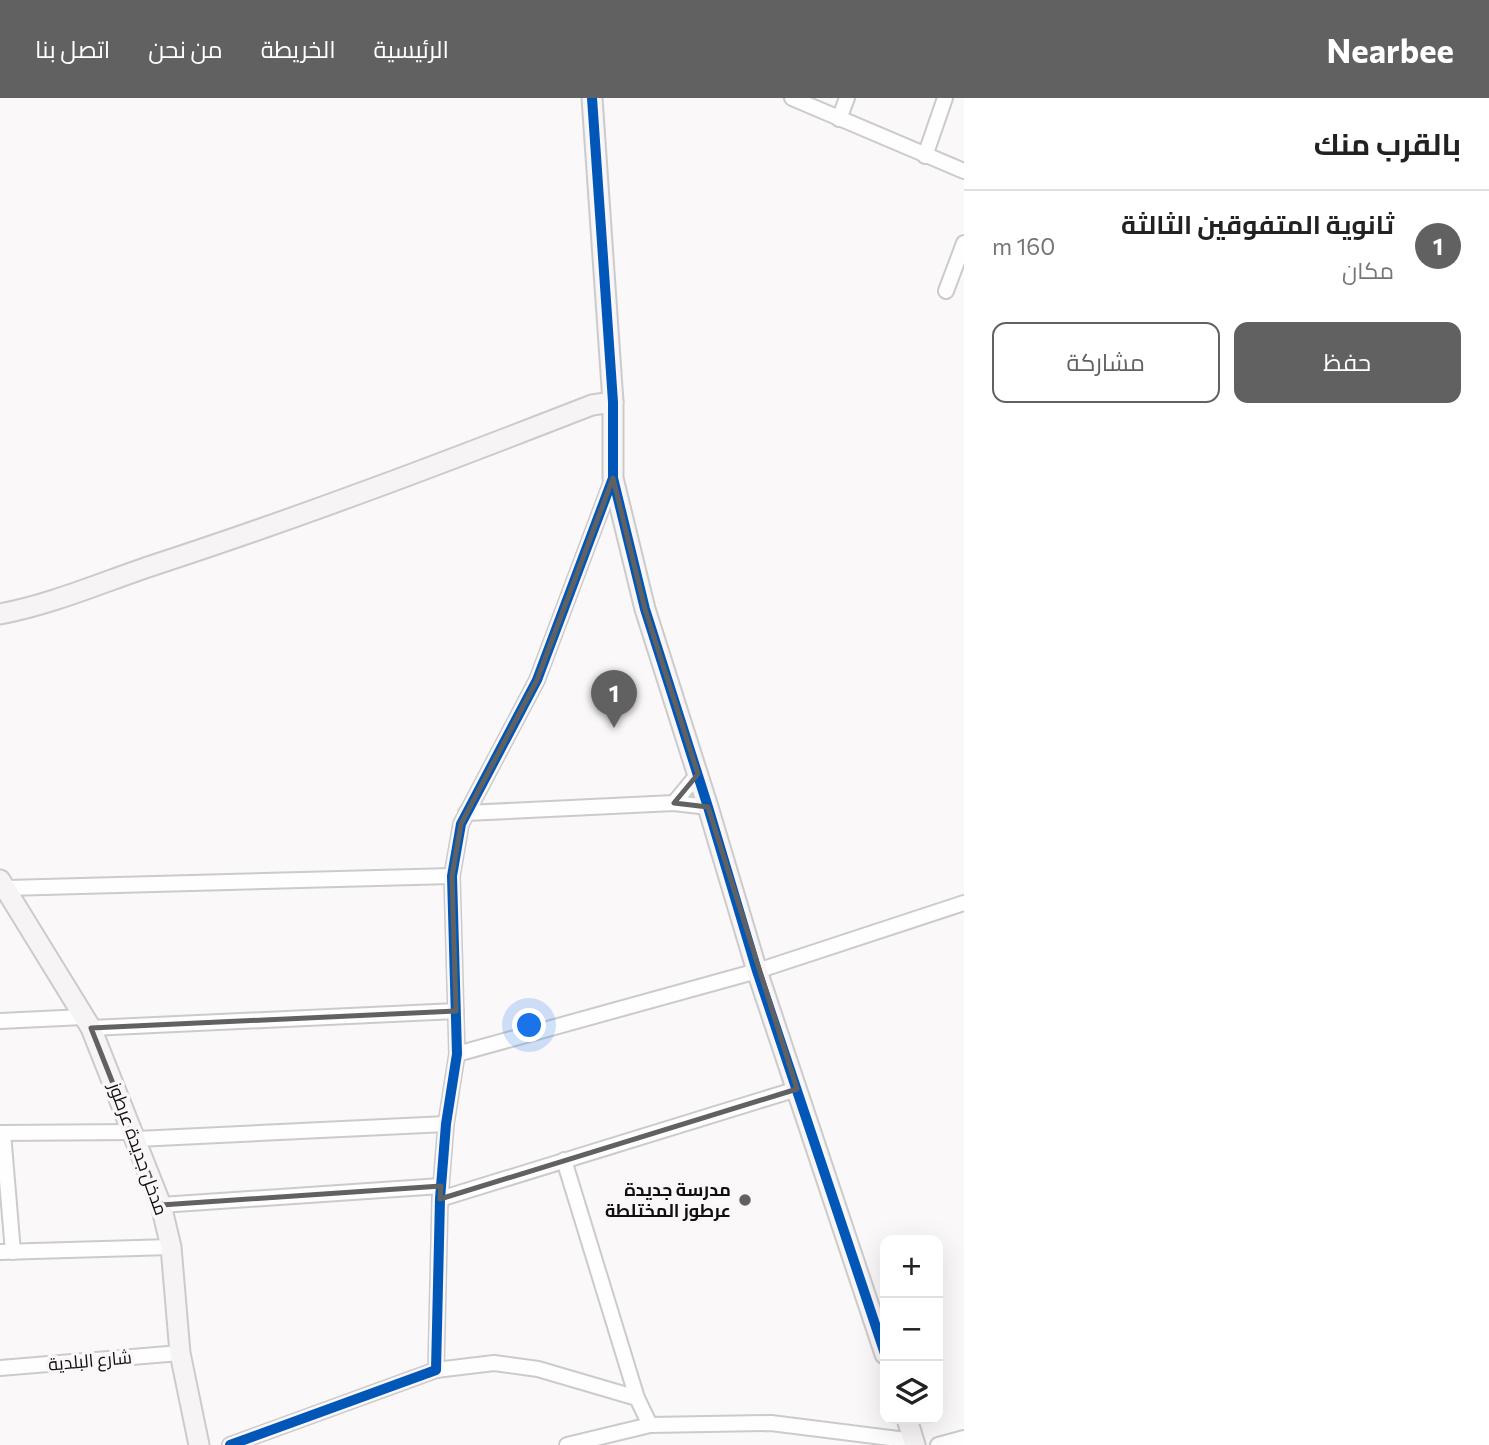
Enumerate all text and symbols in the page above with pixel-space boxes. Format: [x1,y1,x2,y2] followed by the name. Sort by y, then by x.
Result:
[1327,29,1454,70] text: Nearbee
[35,34,110,63] text: اتصل بنا
[148,34,223,63] text: من نحن
[261,34,336,63] text: الخريطة
[374,34,449,63] text: الرئيسية
[1314,124,1461,161] text: بالقرب منك
[1121,208,1394,239] text: ثانوية المتفوقين الثالثة
[992,232,1055,260] text: 160 m
[1433,232,1443,260] text: 1
[1342,256,1394,284] text: مكان
[992,322,1220,403] button: مشاركة
[1234,322,1461,403] button: حفظ
[591,670,637,728] pin: 1
[512,1008,546,1042] your location
[103,1078,173,1218] street label: مدخل جديدة عرطوز
[605,1178,731,1222] place label: مدرسة جديدة عرطوز المختلطة
[737,1192,753,1208] marker: مدرسة جديدة عرطوز المختلطة
[880,1235,943,1424] map controls
[880,1235,943,1298] button: +
[880,1298,943,1361] button: −
[47,1345,133,1377] street label: شارع البلدية
[880,1361,943,1424] button: layers

